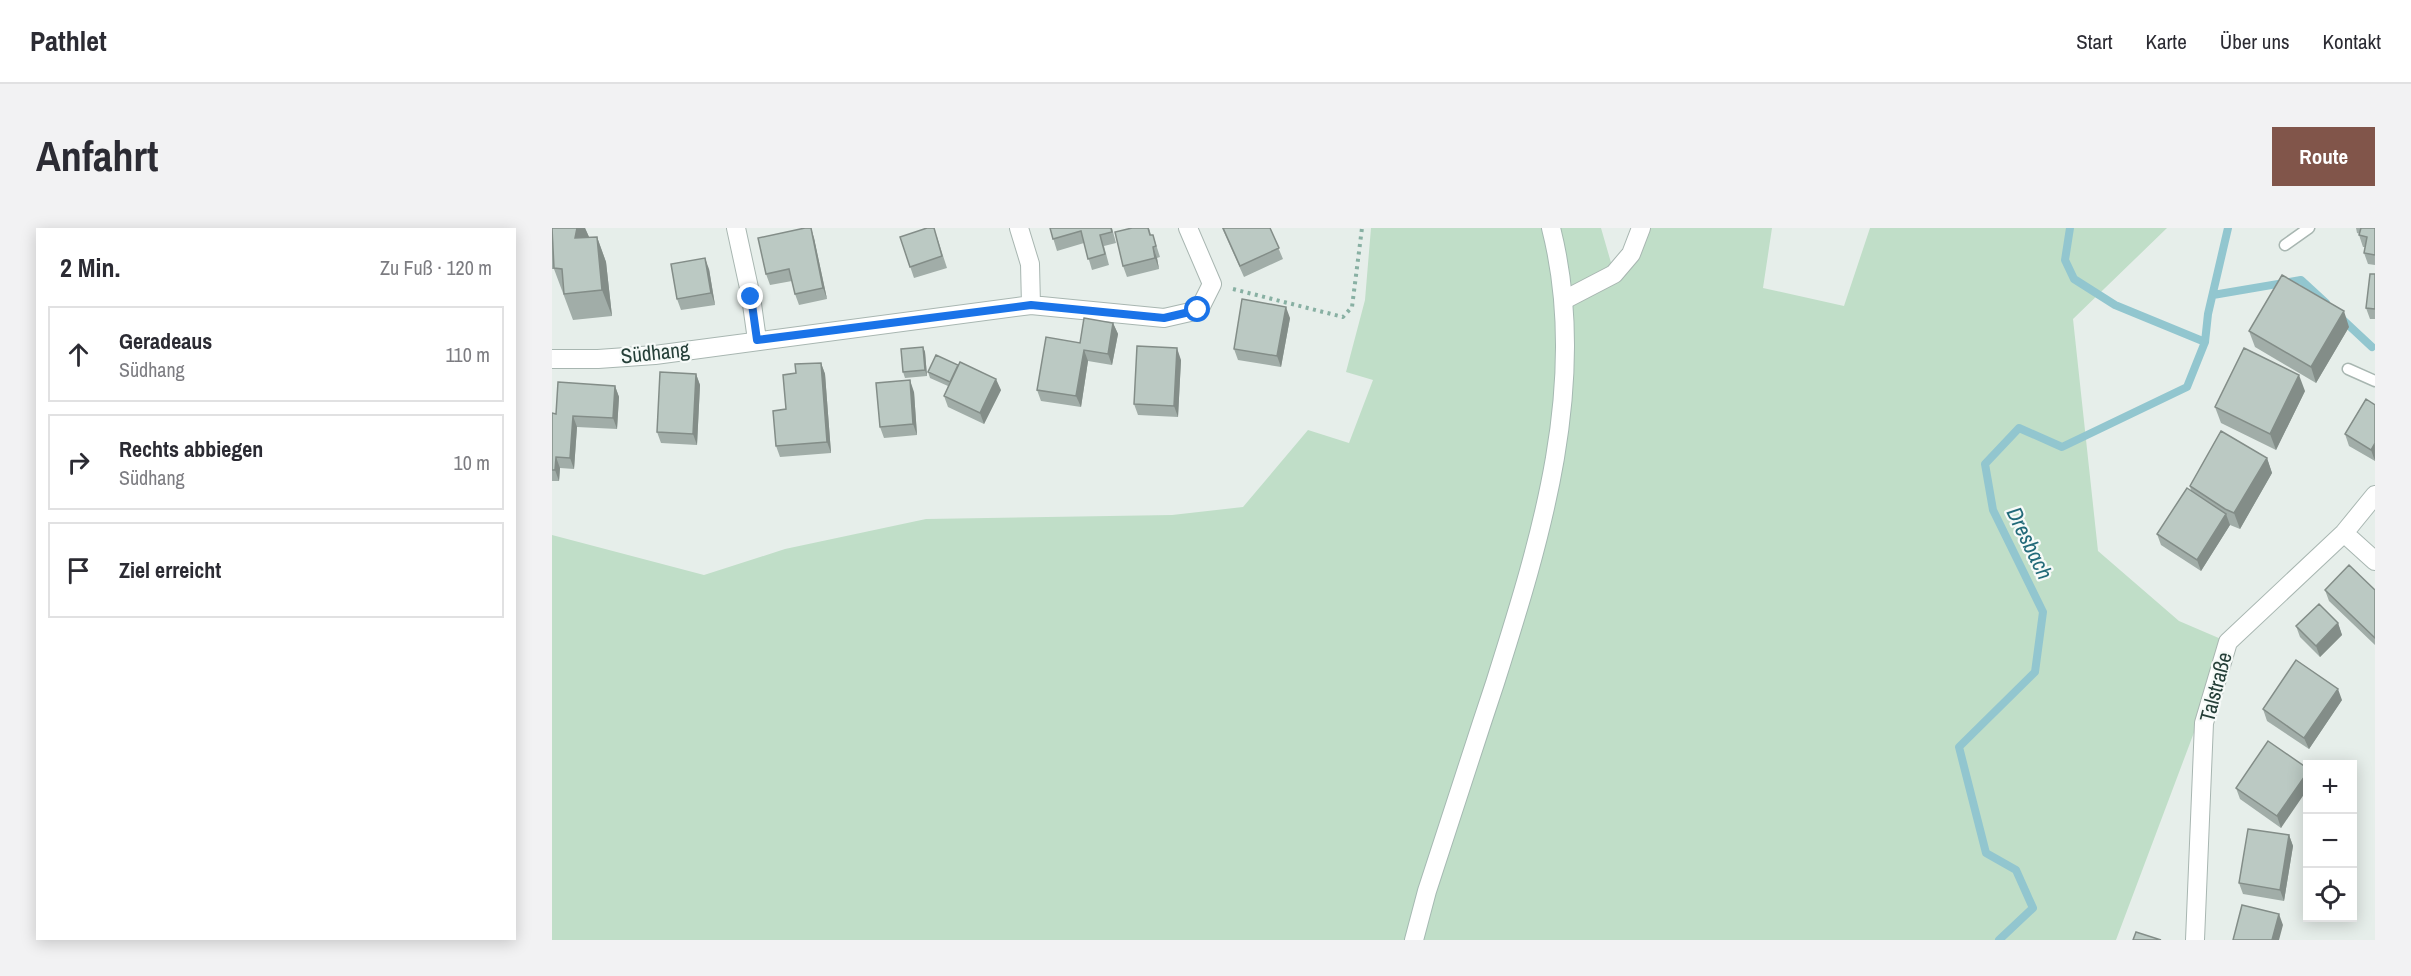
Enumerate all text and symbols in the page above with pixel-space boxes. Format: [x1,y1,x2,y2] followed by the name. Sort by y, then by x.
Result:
[30,22,107,60] text: Pathlet
[2076,27,2113,56] text: Start
[2146,27,2187,56] text: Karte
[2220,27,2290,56] text: Über uns
[2323,27,2381,56] text: Kontakt
[2272,127,2375,186] button: Route
[36,128,158,184] text: Anfahrt
[60,250,120,285] text: 2 Min.
[380,254,492,281] text: Zu Fuß · 120 m
[737,283,763,309] route end
[1184,296,1210,322] route start
[119,326,212,356] text: Geradeaus
[619,334,691,371] street label: Südhang
[62,338,95,371] icon: ahead
[446,341,490,368] text: 110 m
[119,356,185,383] text: Südhang
[119,434,263,464] text: Rechts abbiegen
[62,446,95,479] icon: right
[454,449,490,476] text: 10 m
[119,464,185,491] text: Südhang
[2000,502,2060,584] water label: Dresbach
[62,554,95,587] icon: arrive
[119,555,221,585] text: Ziel erreicht
[2192,649,2239,725] street label: Talstraße
[2303,760,2357,922] map controls
[2303,760,2357,814] button: +
[2303,814,2357,868] button: −
[2303,868,2357,922] button: locate

